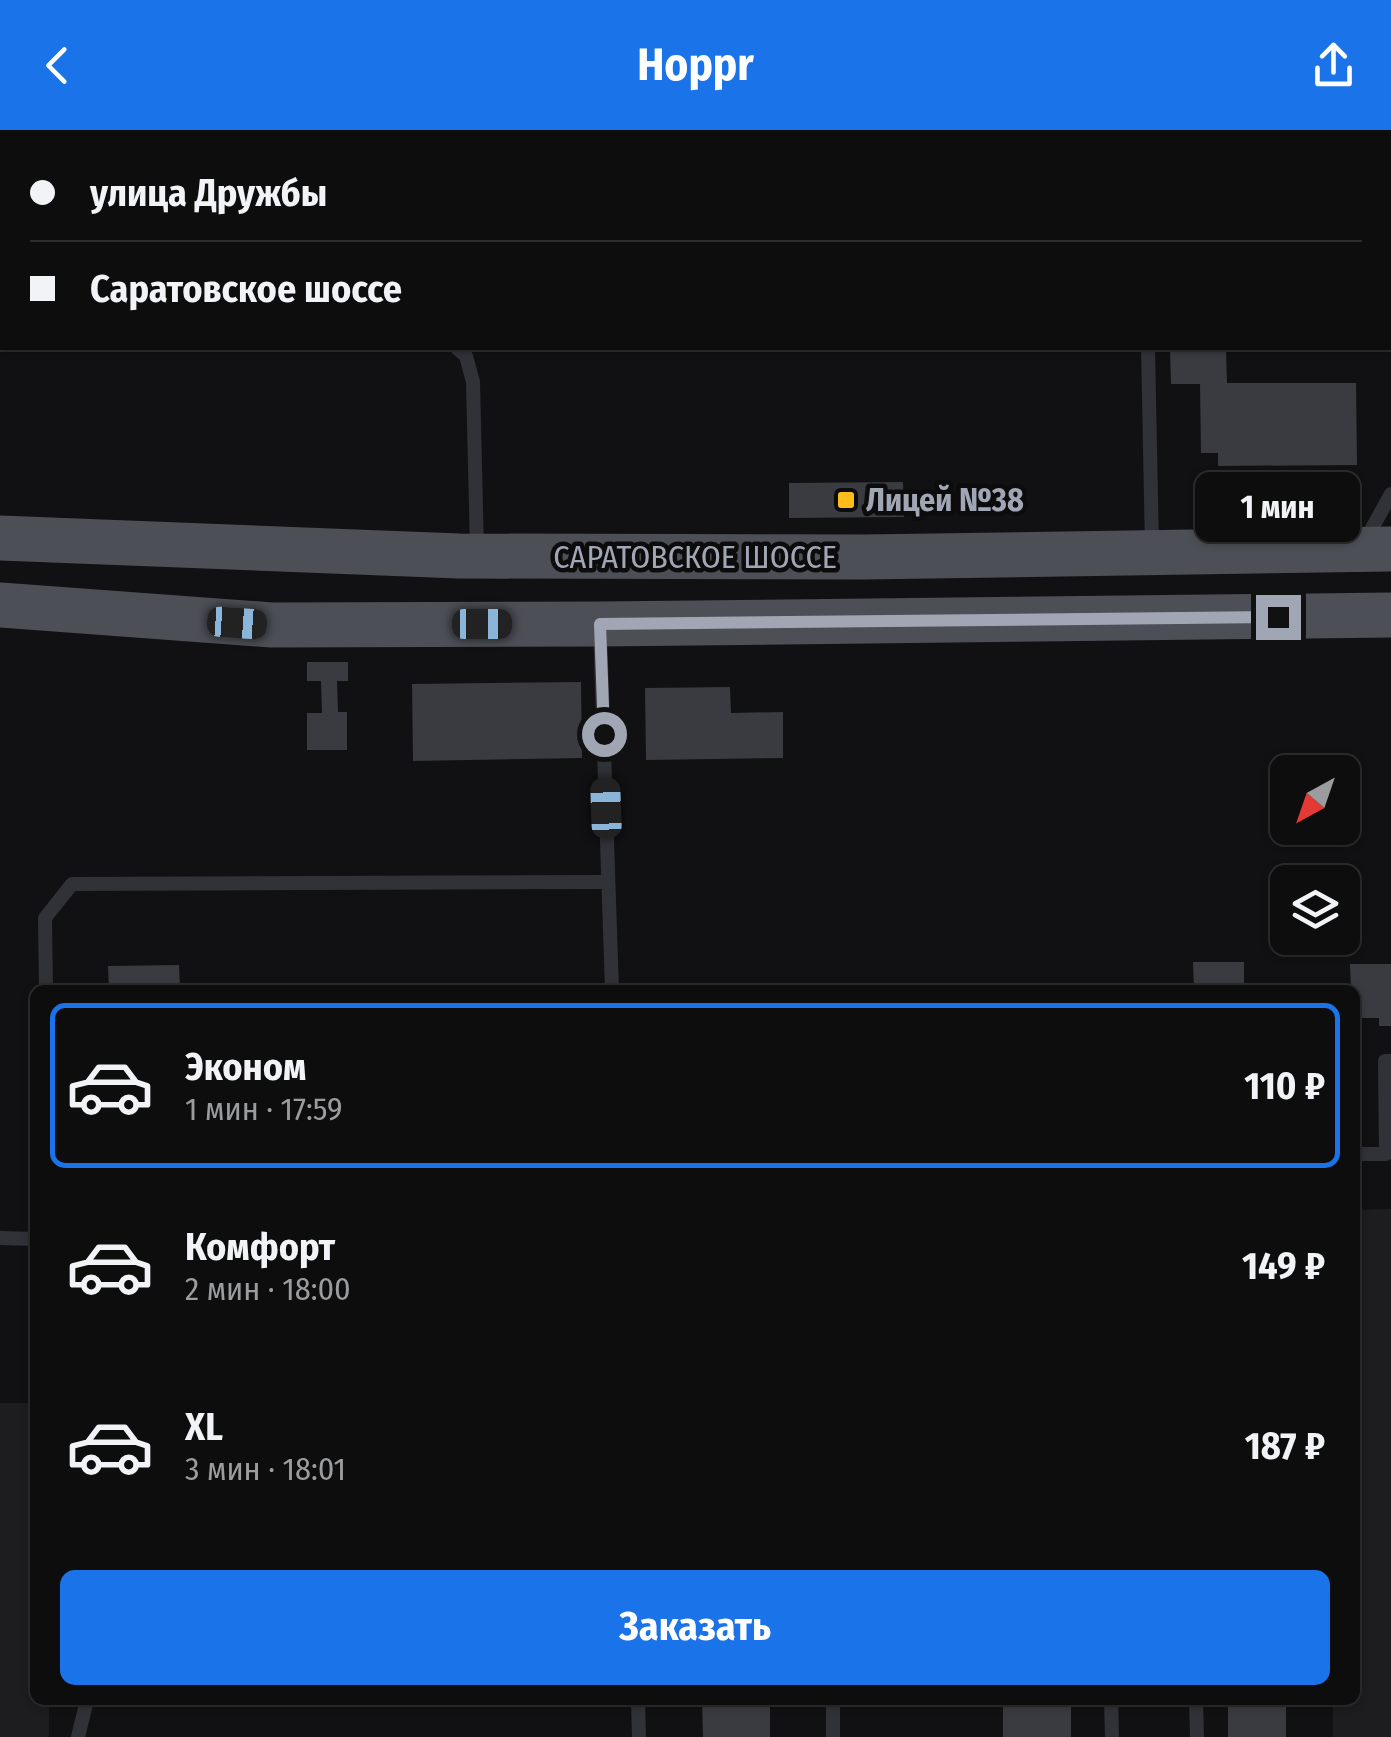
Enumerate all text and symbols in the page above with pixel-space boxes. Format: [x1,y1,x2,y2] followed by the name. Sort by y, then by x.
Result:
[30,38,85,93] icon: back
[637,38,754,92] text: Hoppr
[1306,38,1361,93] icon: share
[90,170,327,216] text: улица Дружбы
[90,266,402,312] text: Саратовское шоссе
[1196,472,1360,542] callout: 1 мин
[866,481,1024,519] place label: Лицей №38
[1241,488,1314,526] text: 1 мин
[835,489,857,511] marker: Лицей №38
[553,538,837,576] street label: САРАТОВСКОЕ ШОССЕ
[1256,595,1301,640] route end
[206,606,268,640] car
[452,609,512,639] car
[582,712,627,757] route start
[1270,755,1360,845] north arrow
[1270,755,1360,955] map controls
[590,777,622,839] car
[1270,865,1360,955] button: layers
[65,1041,155,1131] icon: car
[185,1044,306,1090] text: Эконом
[1244,1063,1325,1109] text: 110 ₽
[185,1090,343,1128] text: 1 мин · 17:59
[65,1221,155,1311] icon: car
[185,1224,335,1270] text: Комфорт
[1242,1243,1325,1289] text: 149 ₽
[185,1270,351,1308] text: 2 мин · 18:00
[65,1401,155,1491] icon: car
[185,1404,223,1450] text: XL
[1245,1423,1325,1469] text: 187 ₽
[185,1450,346,1488] text: 3 мин · 18:01
[60,1570,1330,1685] button: Заказать

